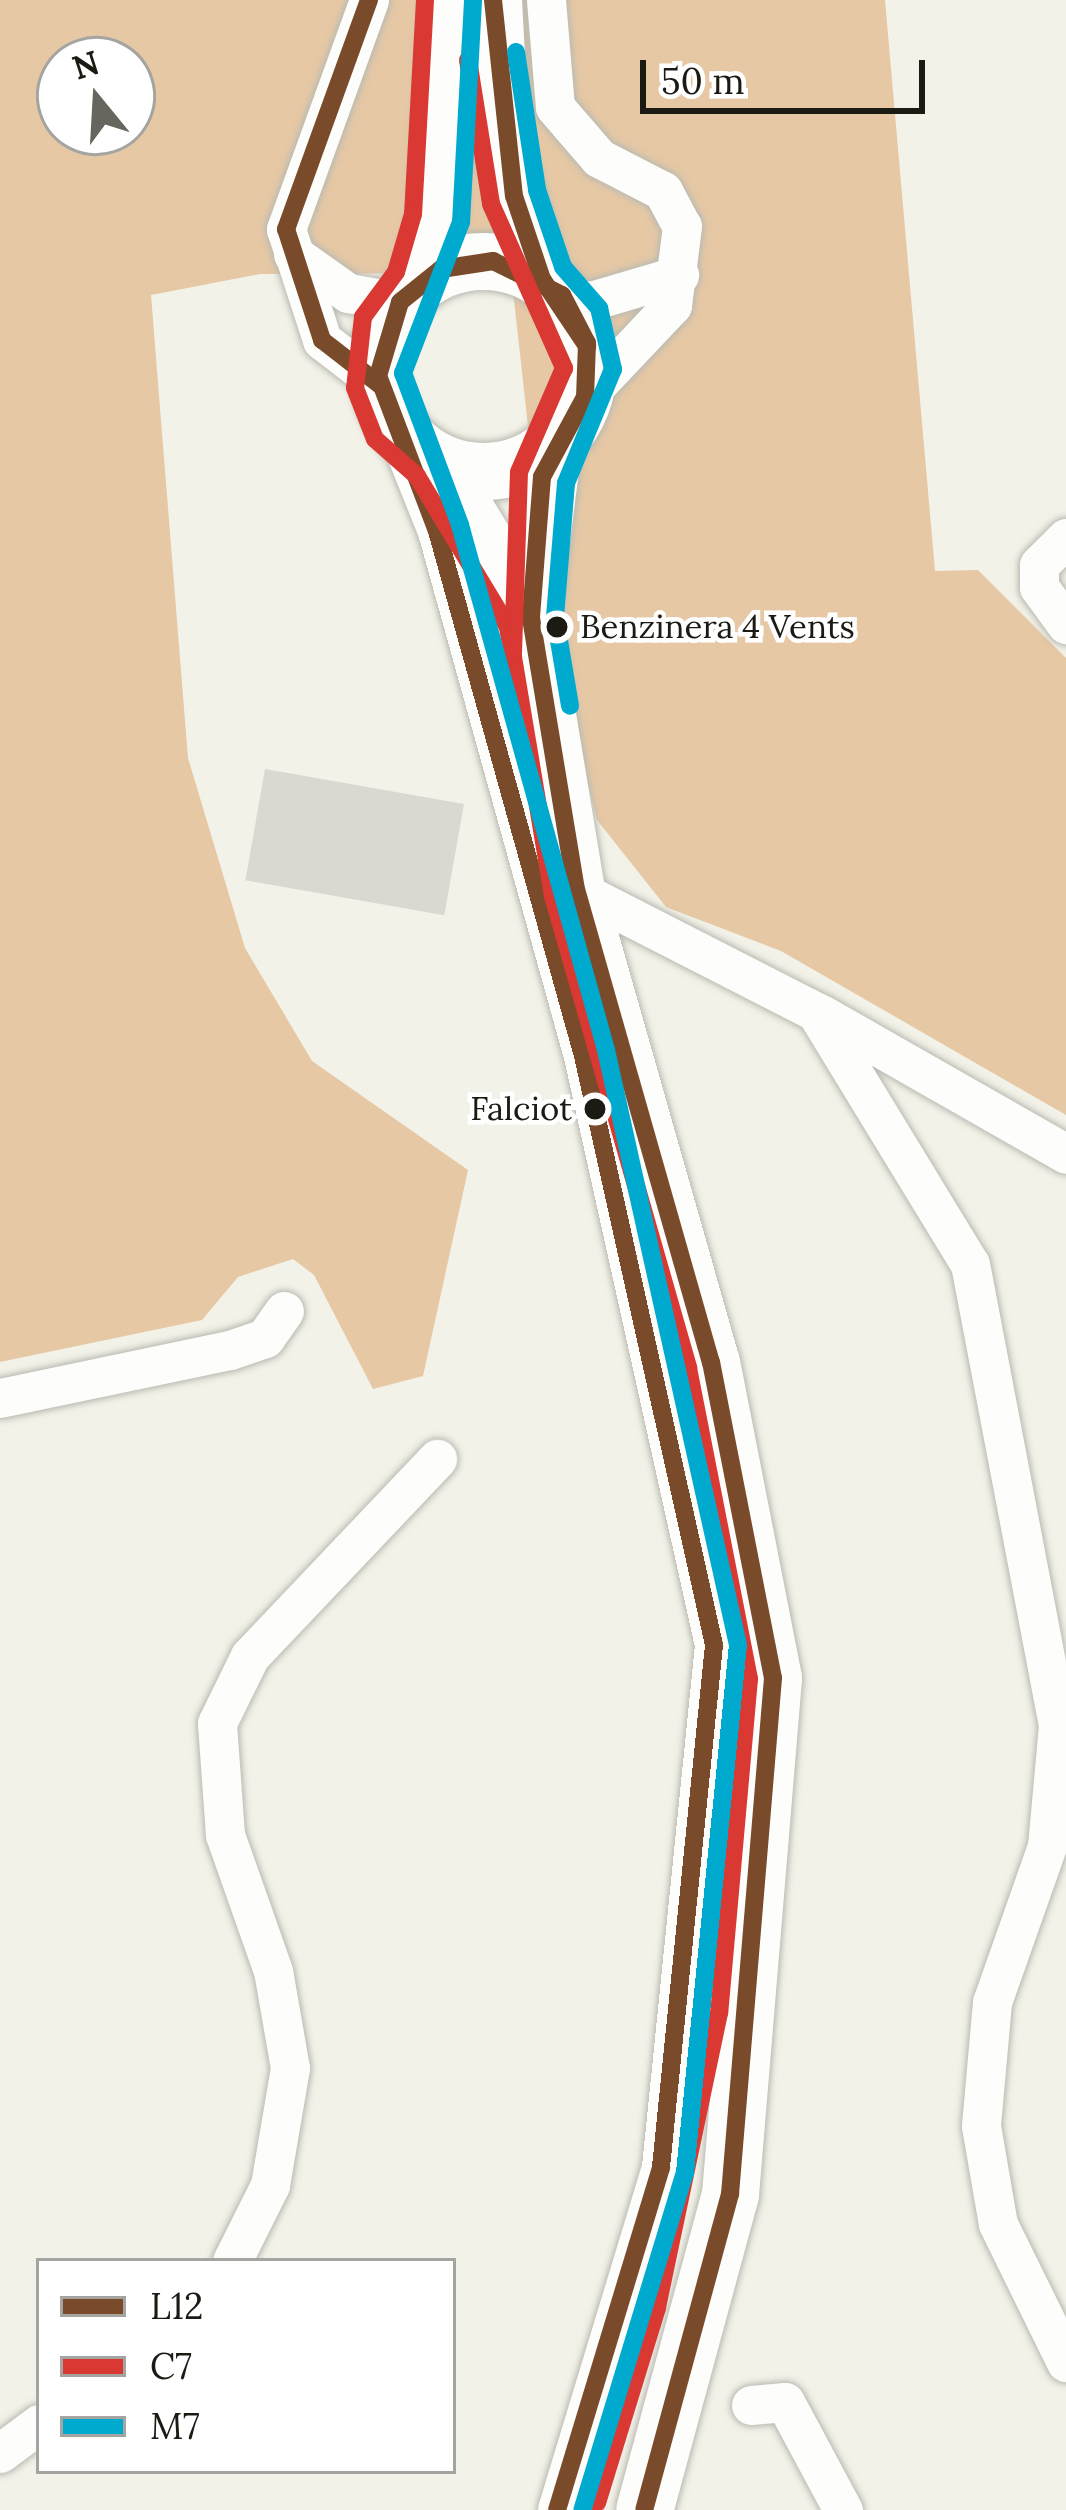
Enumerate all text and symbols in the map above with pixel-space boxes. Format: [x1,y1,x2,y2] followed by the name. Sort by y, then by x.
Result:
[36,36,156,156] north arrow
[646,36,931,110] scale bar
[67,41,104,89] text: N
[661,58,745,104] text: 50 m
[580,607,855,647] place label: Benzinera 4 Vents
[546,616,568,638] marker: Benzinera 4 Vents
[470,1089,572,1129] place label: Falciot
[584,1098,606,1120] marker: Falciot
[36,2258,456,2474] legend
[150,2283,203,2329] text: L12
[150,2343,192,2389] text: C7
[150,2403,200,2449] text: M7

